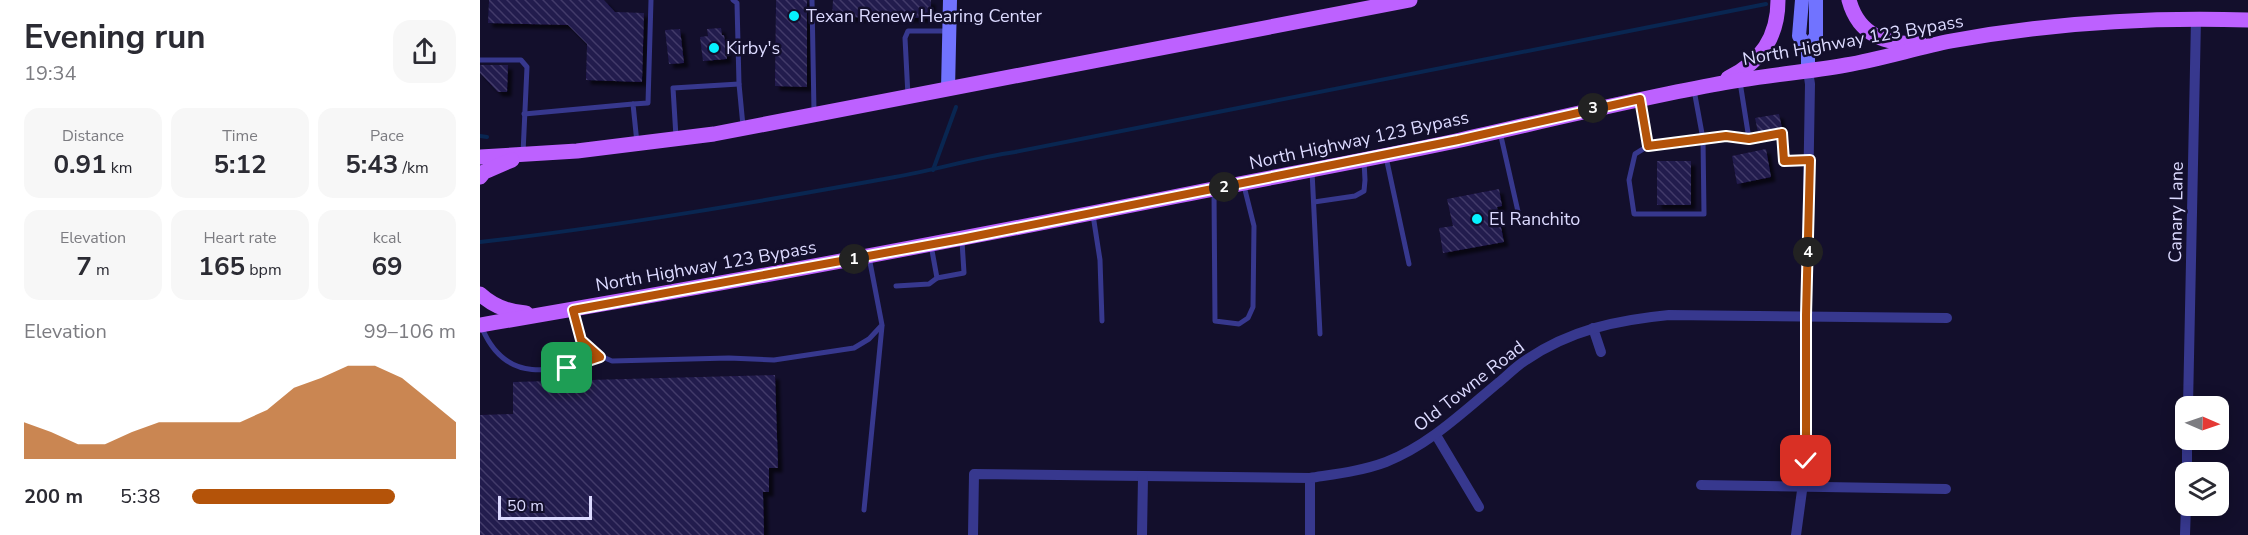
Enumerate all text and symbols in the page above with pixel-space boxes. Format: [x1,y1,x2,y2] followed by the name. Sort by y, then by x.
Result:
[806,4,1042,28] place label: Texan Renew Hearing Center
[787,9,801,23] marker: Texan Renew Hearing Center
[1741,9,1965,71] street label: North Highway 123 Bypass
[24,15,206,60] text: Evening run
[393,20,456,83] button: share
[726,36,780,60] place label: Kirby's
[707,41,721,55] marker: Kirby's
[24,60,77,87] text: 19:34
[1578,93,1608,123] pin: 3
[1588,97,1598,119] text: 3
[1247,105,1471,175] street label: North Highway 123 Bypass
[62,125,124,147] text: Distance
[222,125,258,147] text: Time
[370,125,404,147] text: Pace
[53,147,107,182] text: 0.91
[213,147,267,182] text: 5:12
[345,147,398,182] text: 5:43
[107,157,133,179] text: km
[398,157,429,179] text: /km
[2163,161,2189,263] street label: Canary Lane
[1209,172,1239,202] pin: 2
[1219,176,1229,198] text: 2
[1489,207,1580,231] place label: El Ranchito
[1470,212,1484,226] marker: El Ranchito
[60,227,126,249] text: Elevation
[203,227,277,249] text: Heart rate
[373,227,401,249] text: kcal
[594,235,818,297] street label: North Highway 123 Bypass
[1793,237,1823,267] pin: 4
[1803,241,1813,263] text: 4
[839,244,869,274] pin: 1
[849,248,859,270] text: 1
[76,249,92,284] text: 7
[198,249,245,284] text: 165
[371,249,403,284] text: 69
[92,259,110,281] text: m
[245,259,282,281] text: bpm
[24,318,107,345] text: Elevation
[364,318,456,345] text: 99–106 m
[1408,335,1530,437] street label: Old Towne Road
[541,342,592,393] pin
[550,351,583,384] icon: arrive
[2175,396,2229,450] north arrow
[2175,396,2229,516] map controls
[1780,435,1831,486] pin
[1789,444,1822,477] icon: check
[2175,462,2229,516] button: layers
[24,483,83,510] text: 200 m
[120,483,161,510] text: 5:38
[498,493,592,520] scale bar
[507,495,544,517] text: 50 m

